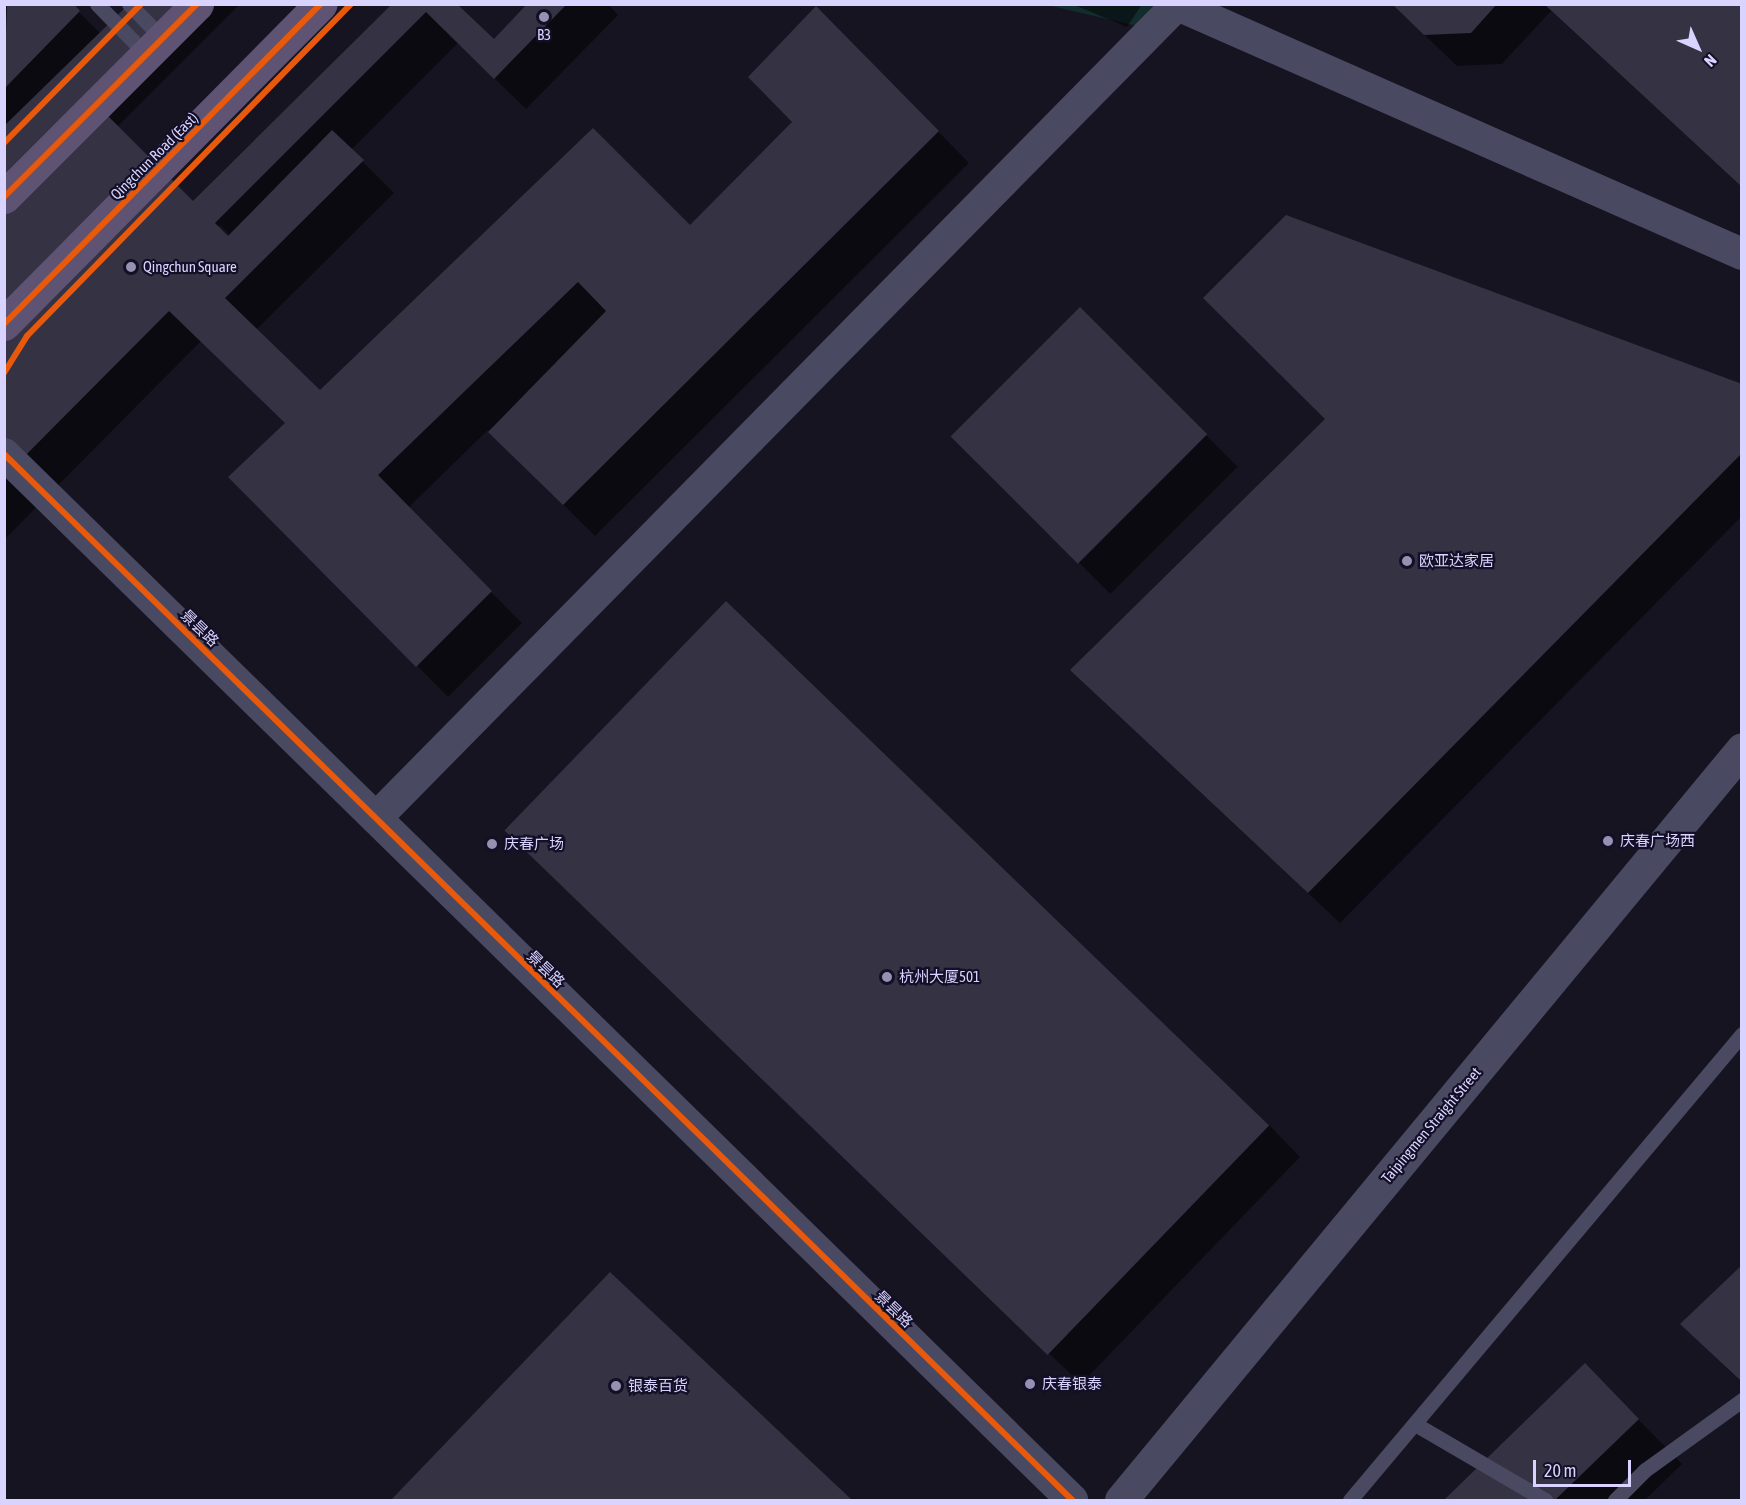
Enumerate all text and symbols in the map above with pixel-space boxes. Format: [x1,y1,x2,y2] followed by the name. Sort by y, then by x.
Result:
[537,10,551,24] marker: B3
[1668,18,1728,78] north arrow
[537,26,551,44] place label: B3
[1701,51,1720,70] text: N
[107,109,201,203] street label: Qingchun Road (East)
[143,258,237,276] place label: Qingchun Square
[124,260,138,274] marker: Qingchun Square
[1419,552,1494,570] place label: 欧亚达家居
[1400,554,1414,568] marker: 欧亚达家居
[178,606,222,650] street label: 景昙路
[1620,832,1695,850] place label: 庆春广场西
[1601,834,1615,848] marker: 庆春广场西
[504,835,564,853] place label: 庆春广场
[485,837,499,851] marker: 庆春广场
[524,947,568,991] street label: 景昙路
[899,968,980,986] place label: 杭州大厦501
[880,970,894,984] marker: 杭州大厦501
[1377,1064,1485,1186] street label: Taipingmen Straight Street
[872,1287,916,1331] street label: 景昙路
[1042,1375,1102,1393] place label: 庆春银泰
[628,1377,688,1395] place label: 银泰百货
[1023,1377,1037,1391] marker: 庆春银泰
[609,1379,623,1393] marker: 银泰百货
[1536,1448,1634,1486] scale bar
[1544,1460,1576,1481] text: 20 m

